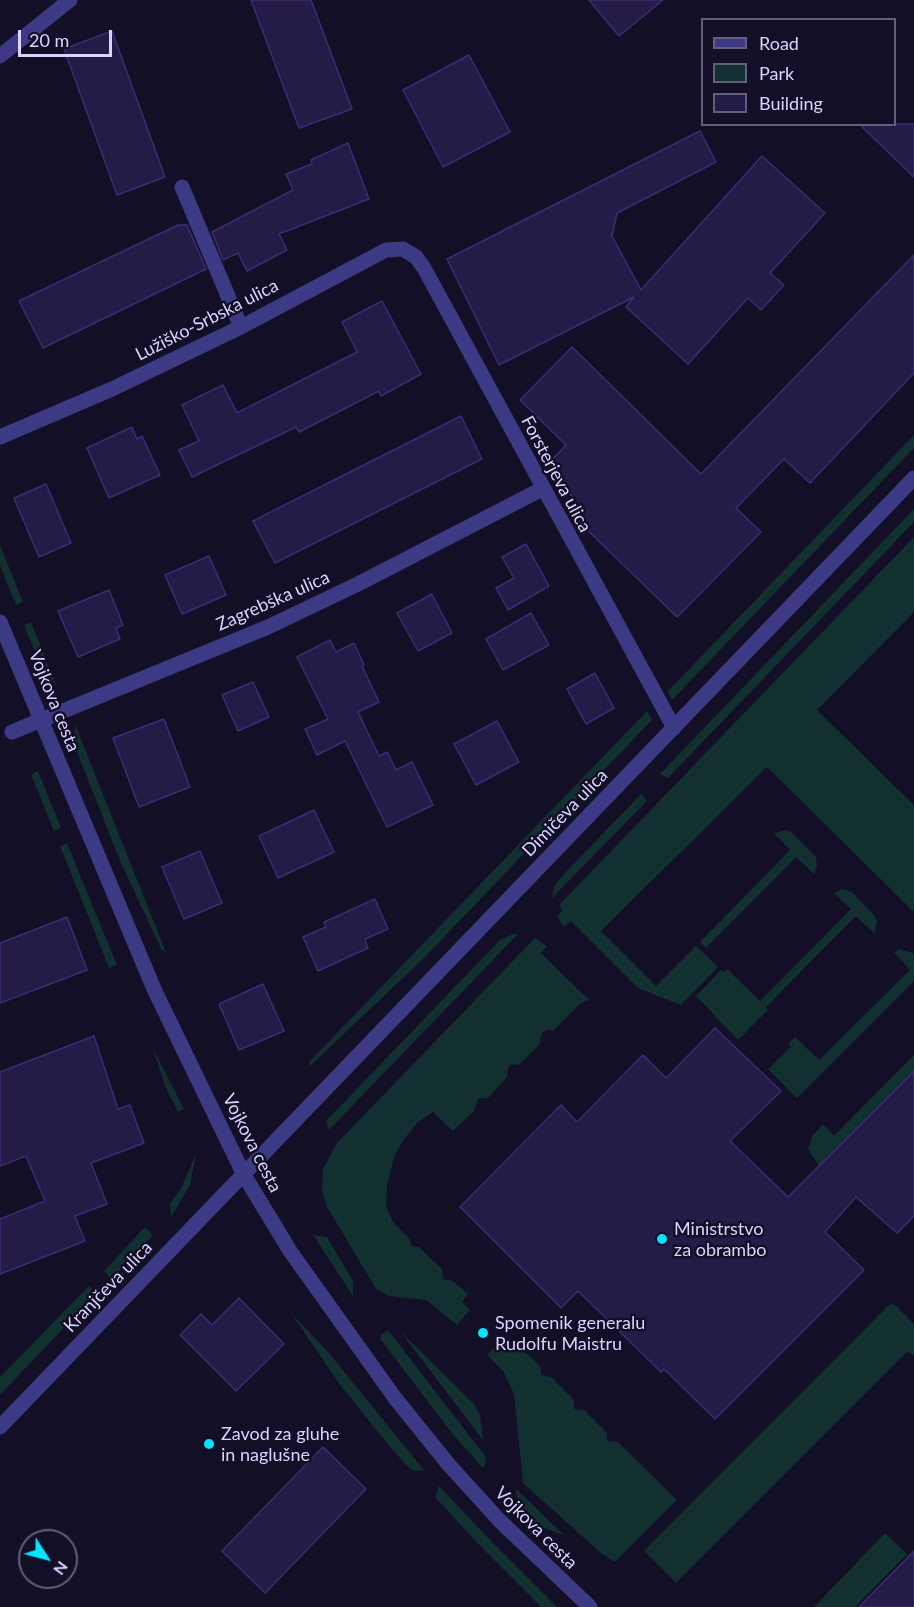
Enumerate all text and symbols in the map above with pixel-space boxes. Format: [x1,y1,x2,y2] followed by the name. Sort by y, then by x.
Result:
[21,18,116,56] scale bar
[701,18,896,126] legend
[29,29,69,51] text: 20 m
[759,32,799,54] text: Road
[759,62,794,84] text: Park
[759,92,823,114] text: Building
[132,275,282,365] street label: Lužiško-Srbska ulica
[516,412,596,536] street label: Forsterjeva ulica
[213,566,333,636] street label: Zagrebška ulica
[24,647,84,755] street label: Vojkova cesta
[518,765,612,861] street label: Dimičeva ulica
[218,1090,286,1196] street label: Vojkova cesta
[674,1218,766,1260] place label: Ministrstvo za obrambo
[655,1232,669,1246] marker: Ministrstvo za obrambo
[59,1237,157,1337] street label: Kranjčeva ulica
[495,1312,645,1354] place label: Spomenik generalu Rudolfu Maistru
[476,1326,490,1340] marker: Spomenik generalu Rudolfu Maistru
[221,1423,339,1466] place label: Zavod za gluhe in naglušne
[202,1437,216,1451] marker: Zavod za gluhe in naglušne
[490,1482,582,1574] street label: Vojkova cesta
[18,1529,78,1589] north arrow
[50,1558,73,1579] text: N

